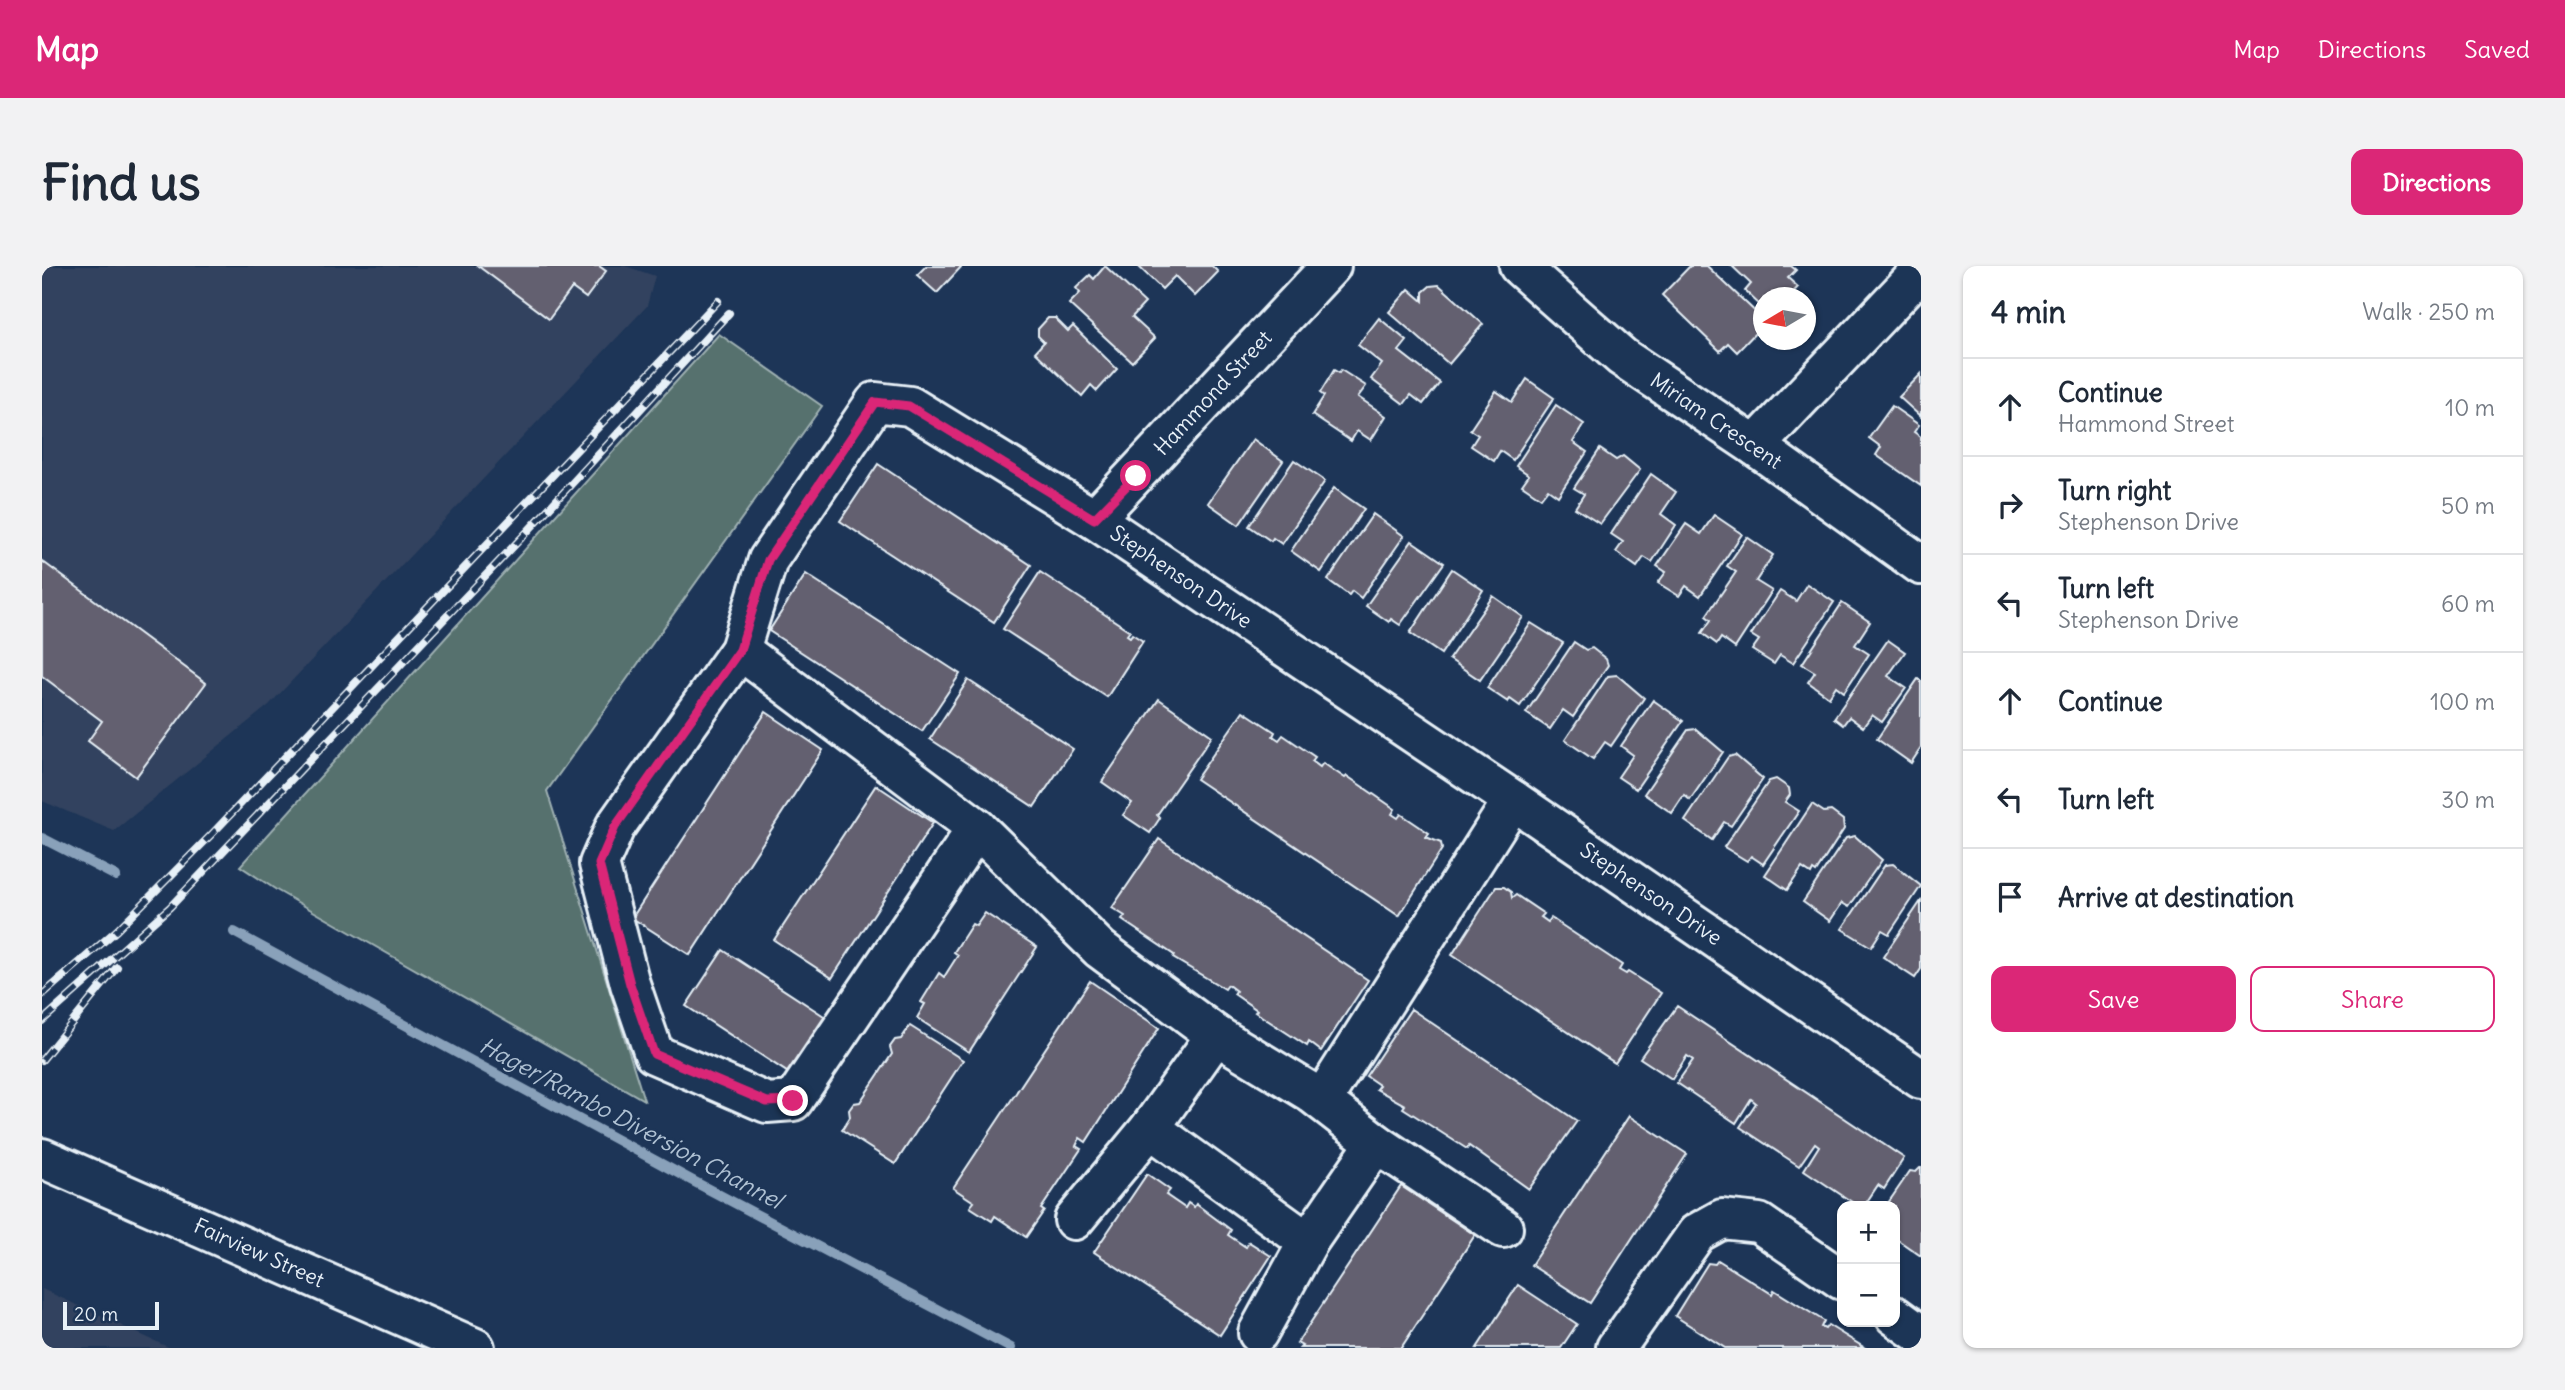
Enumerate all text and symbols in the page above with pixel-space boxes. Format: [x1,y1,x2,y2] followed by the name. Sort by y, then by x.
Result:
[35,28,99,70] text: Map
[2233,34,2280,64] text: Map
[2318,34,2426,64] text: Directions
[2464,34,2530,64] text: Saved
[2351,149,2523,215] button: Directions
[42,152,200,213] text: Find us
[1753,287,1816,350] north arrow
[1991,293,2066,331] text: 4 min
[2362,297,2495,326] text: Walk · 250 m
[1148,324,1277,461] street label: Hammond Street
[1645,366,1787,475] street label: Miriam Crescent
[2058,376,2163,409] text: Continue
[1991,388,2029,426] icon: ahead
[2445,393,2495,422] text: 10 m
[2058,409,2235,438] text: Hammond Street
[1120,460,1151,491] route start
[2058,474,2171,507] text: Turn right
[1991,486,2029,524] icon: right
[2441,491,2495,520] text: 50 m
[2058,507,2239,536] text: Stephenson Drive
[1105,519,1257,634] street label: Stephenson Drive
[2058,572,2154,605] text: Turn left
[1991,584,2029,622] icon: left
[2441,589,2495,618] text: 60 m
[2058,605,2239,634] text: Stephenson Drive
[1991,682,2029,720] icon: ahead
[2058,685,2163,718] text: Continue
[2430,687,2495,716] text: 100 m
[1991,780,2029,818] icon: left
[2058,783,2154,816] text: Turn left
[2441,785,2495,814] text: 30 m
[1575,836,1727,951] street label: Stephenson Drive
[1991,878,2029,916] icon: arrive
[2058,881,2294,914] text: Arrive at destination
[1991,966,2236,1032] button: Save
[2250,966,2495,1032] button: Share
[475,1030,790,1216] water label: Hager/Rambo Diversion Channel
[777,1085,808,1116] route end
[1837,1201,1900,1327] map controls
[1837,1201,1900,1264] button: +
[190,1212,329,1293] street label: Fairview Street
[1837,1264,1900,1327] button: −
[63,1299,159,1331] scale bar
[74,1302,118,1326] text: 20 m

